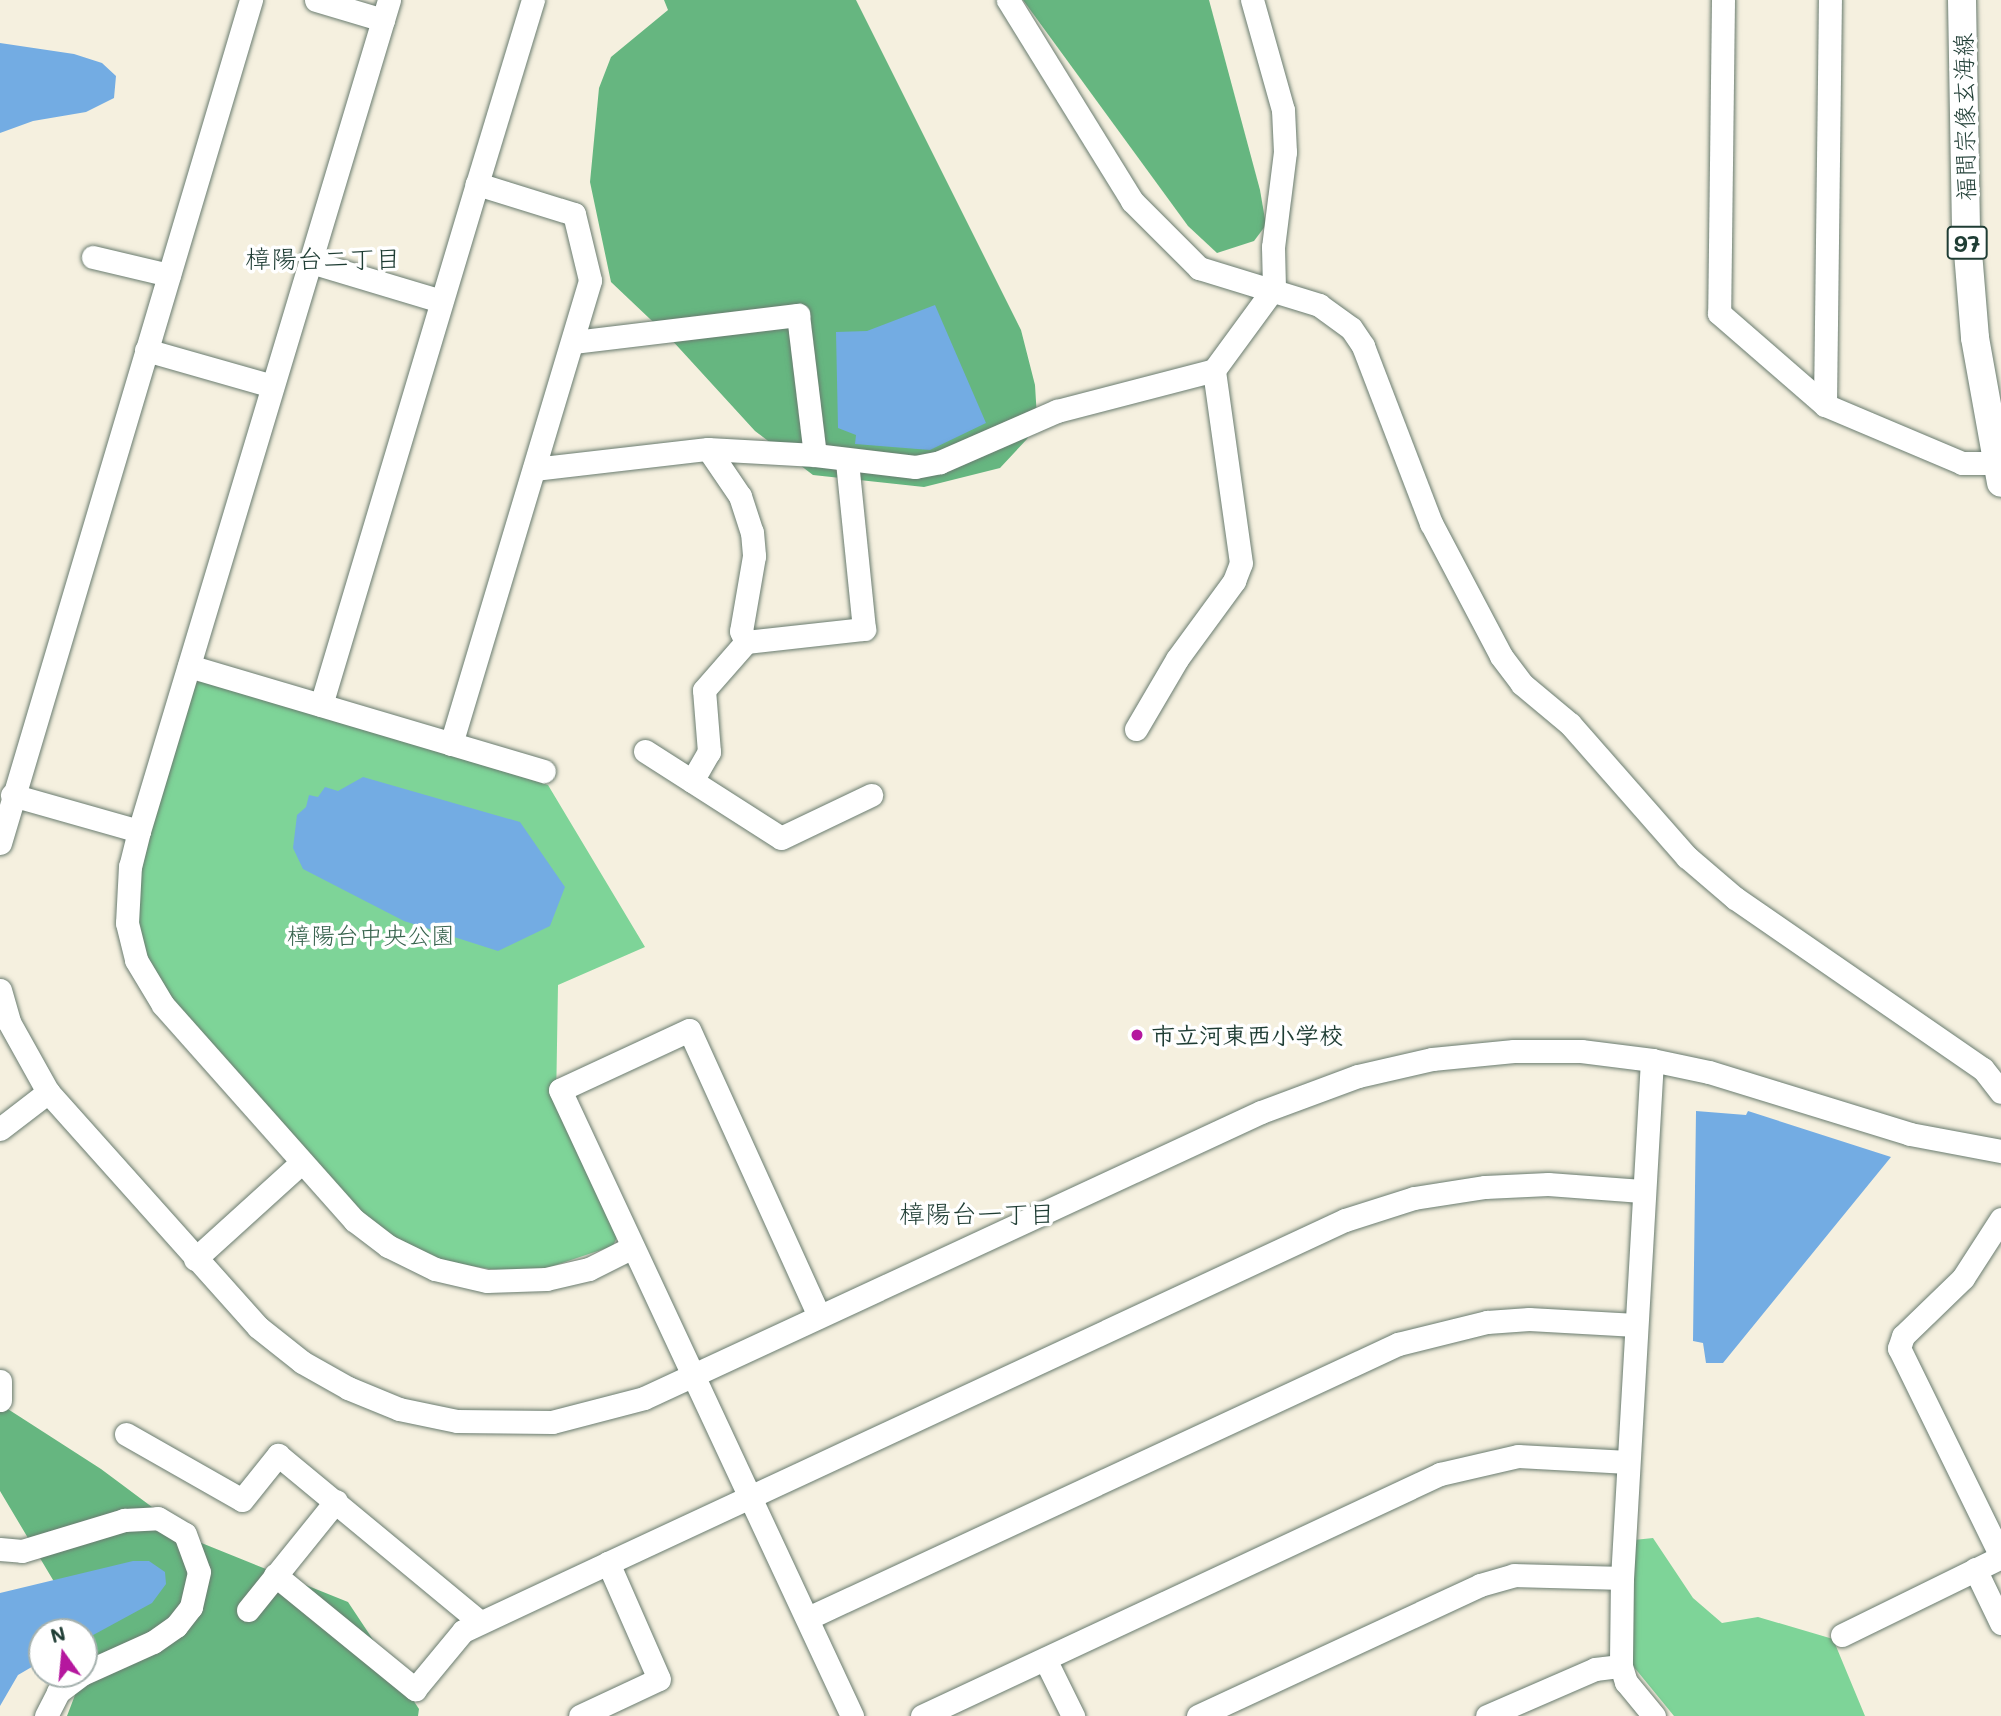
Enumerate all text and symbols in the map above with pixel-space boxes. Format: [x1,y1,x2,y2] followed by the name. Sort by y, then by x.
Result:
[1948,33,1980,201] street label: 福間宗像玄海線
[1946,224,1988,262] road number: 97
[245,243,401,275] district label: 樟陽台二丁目
[287,921,455,949] park label: 樟陽台中央公園
[1151,1021,1343,1049] place label: 市立河東西小学校
[1129,1027,1145,1043] marker: 市立河東西小学校
[899,1198,1055,1230] district label: 樟陽台一丁目
[28,1618,98,1688] north arrow
[48,1620,68,1648] text: N

